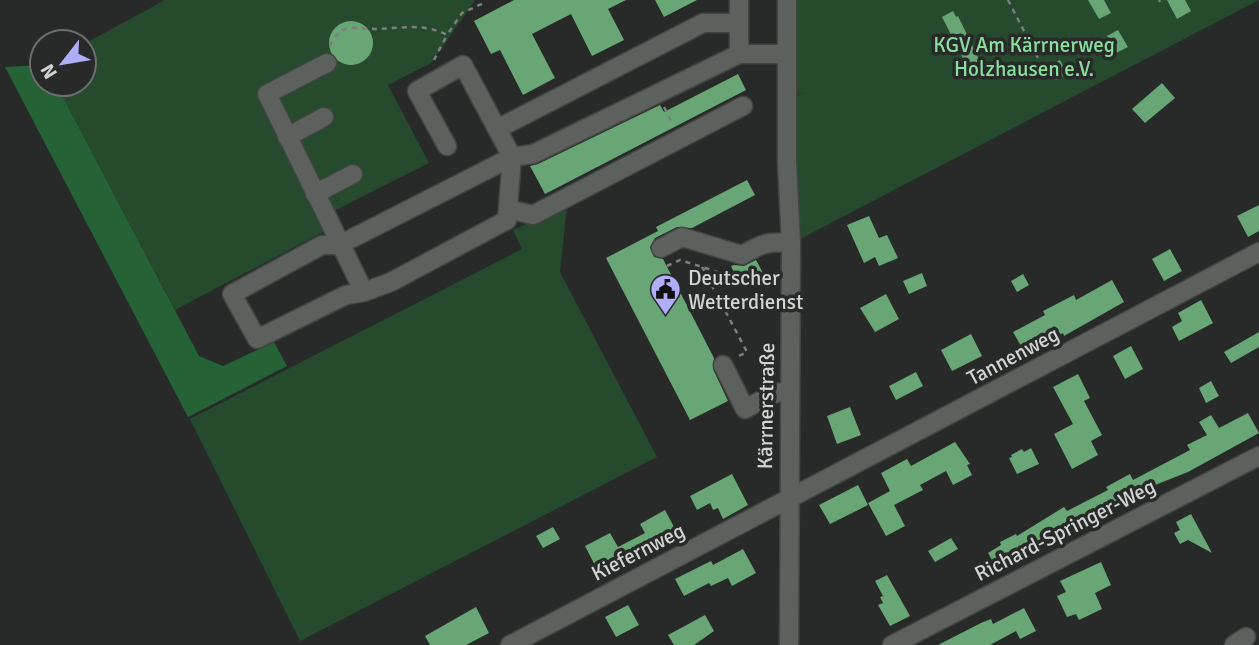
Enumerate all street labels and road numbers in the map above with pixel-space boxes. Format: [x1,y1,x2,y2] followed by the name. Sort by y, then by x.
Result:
[963,321,1063,391] street label: Tannenweg
[752,342,780,470] street label: Kärrnerstraße
[970,473,1160,587] street label: Richard-Springer-Weg
[587,517,689,587] street label: Kiefernweg

